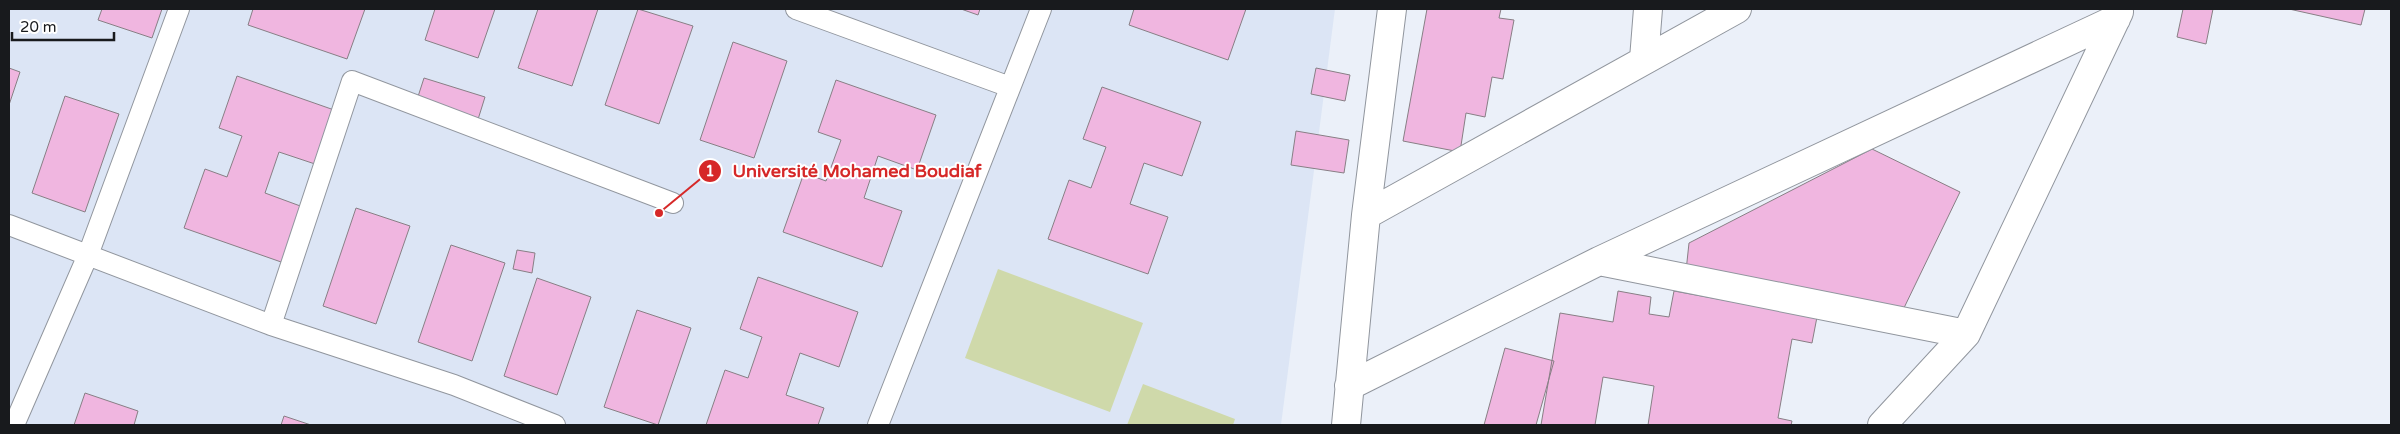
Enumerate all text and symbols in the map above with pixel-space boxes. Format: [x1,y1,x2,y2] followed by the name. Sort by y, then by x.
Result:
[12,10,115,42] scale bar
[20,18,57,36] text: 20 m
[697,154,991,187] callout: Université Mohamed Boudiaf
[733,160,983,182] text: Université Mohamed Boudiaf
[705,162,715,180] text: 1

